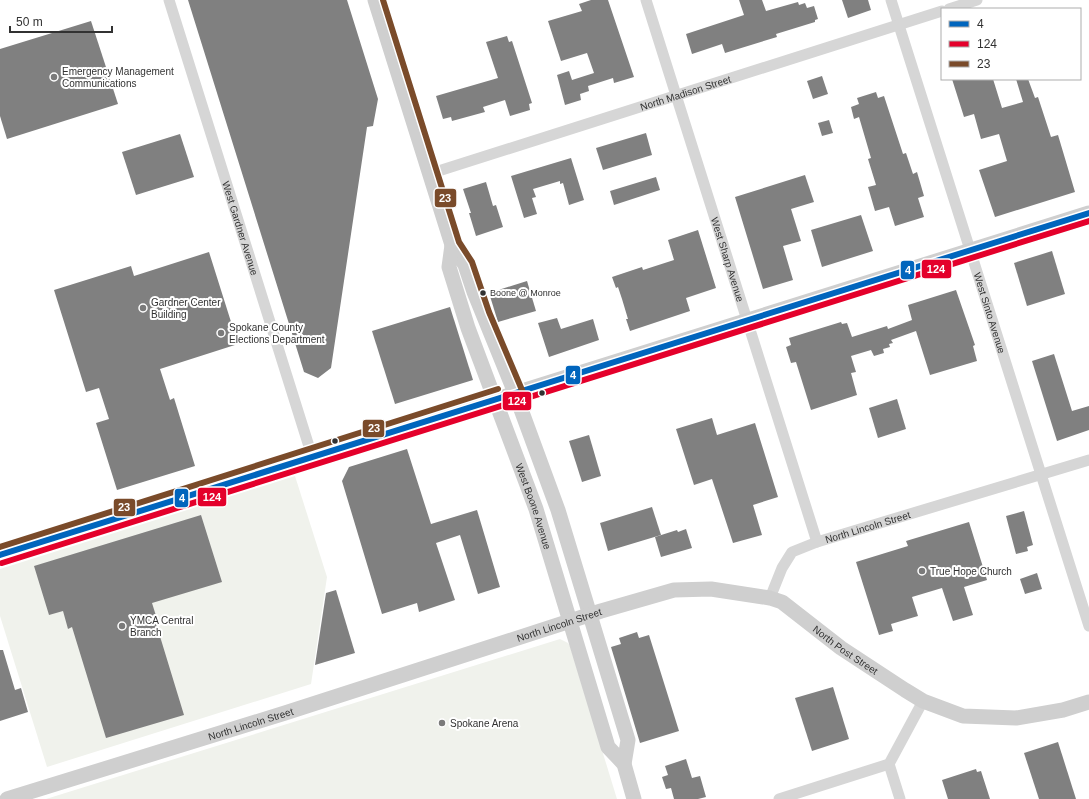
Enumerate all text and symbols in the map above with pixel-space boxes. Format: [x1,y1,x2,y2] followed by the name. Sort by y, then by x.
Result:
[10,8,112,34] scale bar
[941,8,1081,80] legend
[16,15,43,29] text: 50 m
[977,17,984,31] text: 4
[977,37,997,51] text: 124
[977,57,991,71] text: 23
[62,66,174,89] place label: Emergency Management Communications
[49,72,59,82] marker: Emergency Management Communications
[639,73,732,112] street label: North Madison Street
[221,180,261,277] street label: West Gardner Avenue
[434,188,457,208] line badge: 23
[439,192,451,204] text: 23
[709,216,746,303] street label: West Sharp Avenue
[921,259,952,279] line badge: 124
[900,260,915,280] line badge: 4
[927,263,946,275] text: 124
[905,264,912,276] text: 4
[972,271,1008,355] street label: West Sinto Avenue
[478,288,488,298] marker: Boone @ Monroe
[490,288,561,298] place label: Boone @ Monroe
[151,297,221,320] place label: Gardner Center Building
[138,303,148,313] marker: Gardner Center Building
[229,322,325,345] place label: Spokane County Elections Department
[216,328,226,338] marker: Spokane County Elections Department
[565,365,581,385] line badge: 4
[570,369,577,381] text: 4
[537,388,547,398] unlabelled marker
[502,391,532,411] line badge: 124
[508,395,527,407] text: 124
[362,419,385,438] line badge: 23
[368,422,380,434] text: 23
[330,436,340,446] unlabelled marker
[514,462,553,551] street label: West Boone Avenue
[197,487,227,507] line badge: 124
[174,488,189,508] line badge: 4
[203,491,222,503] text: 124
[179,492,186,504] text: 4
[113,498,136,517] line badge: 23
[118,501,130,513] text: 23
[824,509,912,545] street label: North Lincoln Street
[917,566,927,576] marker: True Hope Church
[930,566,1012,577] place label: True Hope Church
[515,606,603,643] street label: North Lincoln Street
[130,615,193,638] place label: YMCA Central Branch
[117,621,127,631] marker: YMCA Central Branch
[811,623,880,676] street label: North Post Street
[207,705,295,742] street label: North Lincoln Street
[437,718,447,728] marker: Spokane Arena
[450,718,519,729] place label: Spokane Arena

